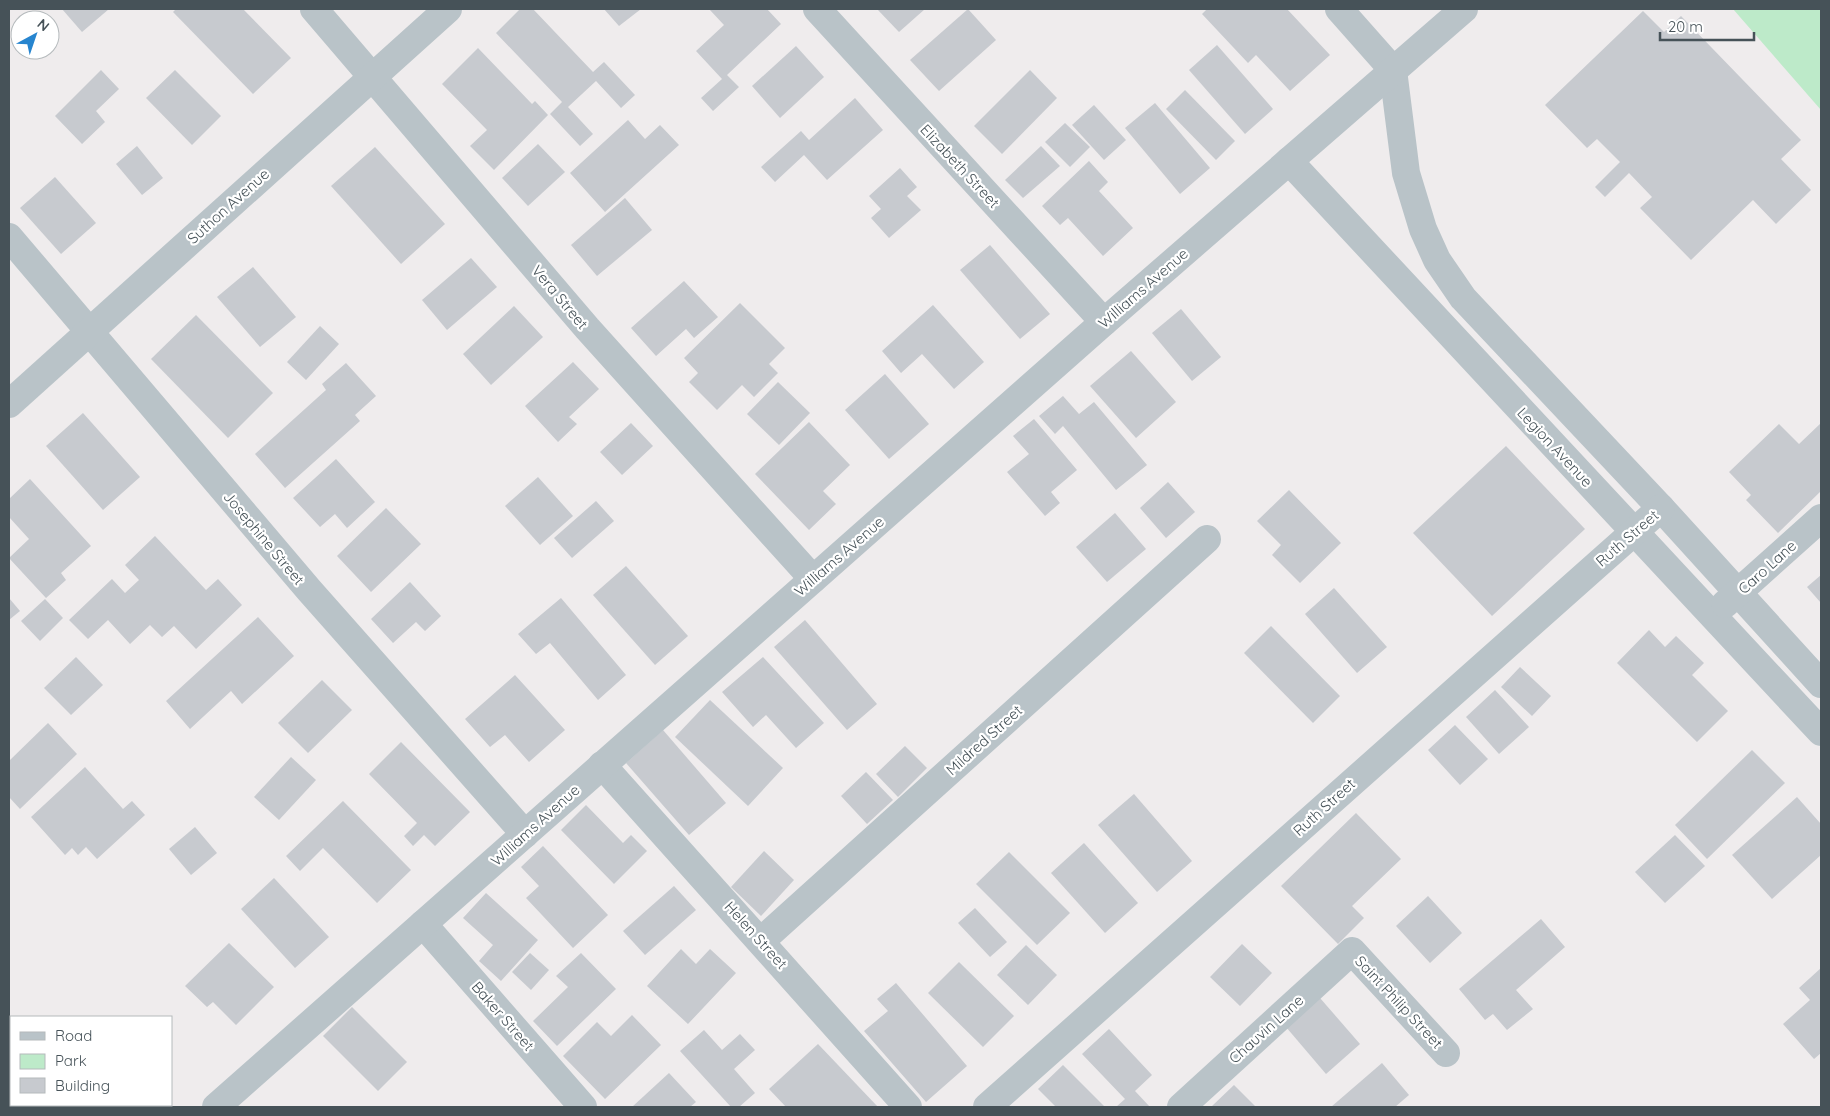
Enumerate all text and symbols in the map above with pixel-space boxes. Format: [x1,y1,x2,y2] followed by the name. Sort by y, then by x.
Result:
[10,10,60,60] north arrow
[1660,10,1754,42] scale bar
[34,15,53,35] text: N
[1668,17,1703,36] text: 20 m
[916,120,1004,212] street label: Elizabeth Street
[183,164,273,248] street label: Suthon Avenue
[1094,244,1192,332] street label: Williams Avenue
[528,261,592,333] street label: Vera Street
[1513,403,1597,491] street label: Legion Avenue
[219,487,309,589] street label: Josephine Street
[1592,506,1662,570] street label: Ruth Street
[790,512,888,600] street label: Williams Avenue
[1734,536,1800,598] street label: Caro Lane
[942,701,1026,779] street label: Mildred Street
[1289,774,1359,840] street label: Ruth Street
[487,780,583,870] street label: Williams Avenue
[721,897,791,973] street label: Helen Street
[1351,952,1447,1052] street label: Saint Philip Street
[468,977,538,1055] street label: Baker Street
[1225,991,1307,1067] street label: Chauvin Lane
[10,1016,172,1106] legend
[55,1026,92,1045] text: Road
[55,1051,87,1070] text: Park
[55,1076,110,1095] text: Building

